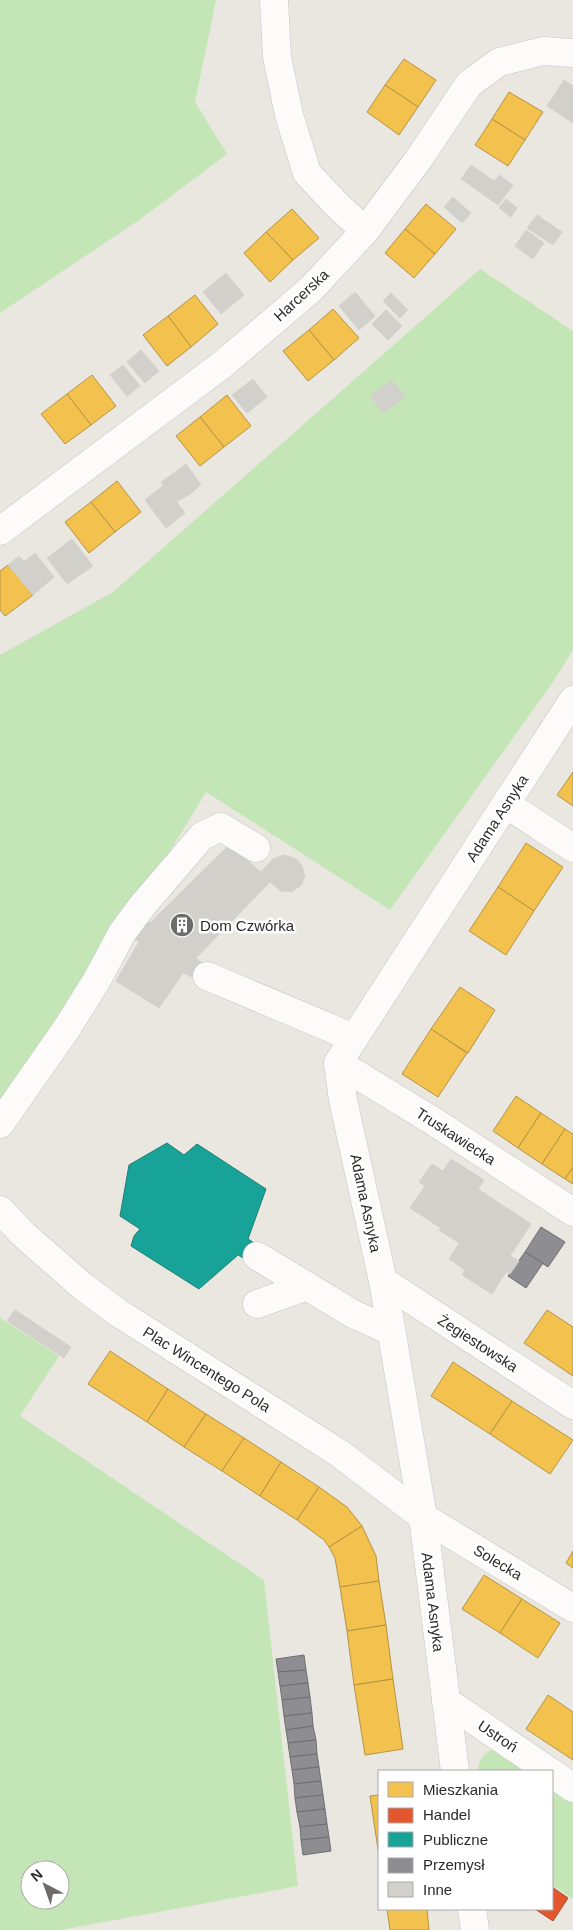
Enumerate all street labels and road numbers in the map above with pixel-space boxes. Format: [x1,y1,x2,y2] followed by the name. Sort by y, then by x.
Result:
[270,265,332,325] street label: Harcerska
[463,771,532,865] street label: Adama Asnyka
[413,1104,499,1168] street label: Truskawiecka
[347,1152,385,1254] street label: Adama Asnyka
[435,1311,522,1375] street label: Żegiestowska
[140,1323,274,1415] street label: Plac Wincentego Pola
[471,1541,526,1583] street label: Solecka
[418,1551,448,1653] street label: Adama Asnyka
[475,1717,521,1755] street label: Ustroń

